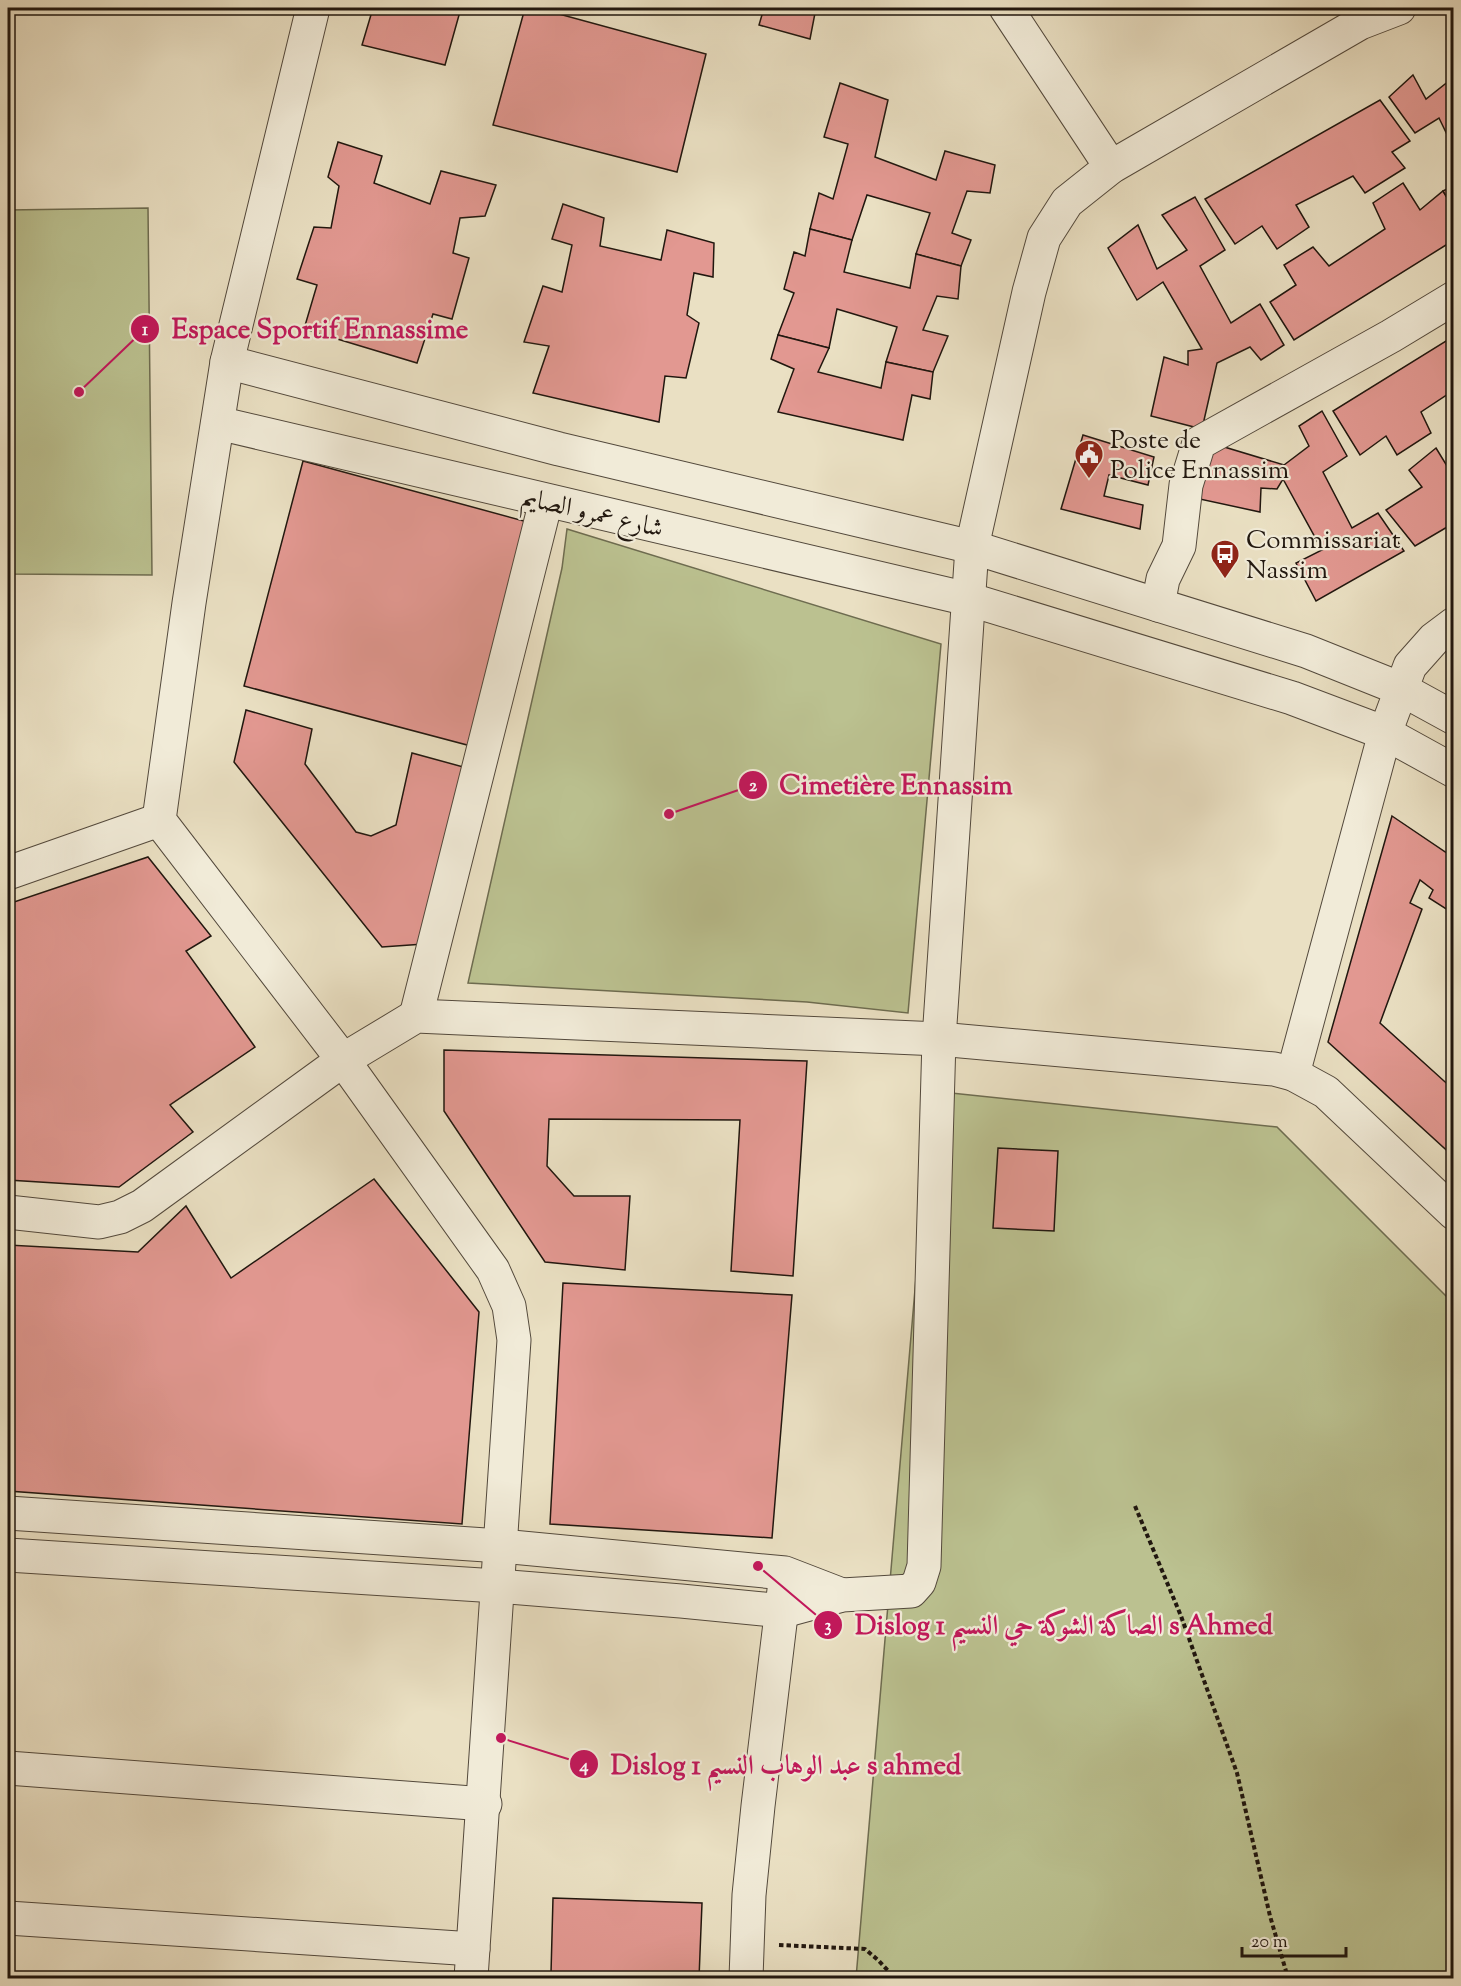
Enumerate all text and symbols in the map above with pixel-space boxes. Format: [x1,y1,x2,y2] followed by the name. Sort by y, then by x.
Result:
[130,306,480,351] callout: Espace Sportif Ennassime
[172,312,468,351] text: Espace Sportif Ennassime
[142,318,149,344] text: 1
[1110,423,1289,490] place label: Poste de Police Ennassim
[1073,438,1105,480] public building icon: Poste de Police Ennassim
[518,480,667,551] street label: شارع عمرو الصايم
[1246,523,1401,590] place label: Commissariat Nassim
[1209,538,1241,580] bus stop icon: Commissariat Nassim
[738,762,1025,807] callout: Cimetière Ennassim
[779,768,1013,807] text: Cimetière Ennassim
[749,774,758,800] text: 2
[813,1602,1284,1647] callout: Dislog الصاكة الشوكة حي النسيم 1 s Ahmed
[855,1608,1274,1652] text: Dislog الصاكة الشوكة حي النسيم 1 s Ahmed
[824,1614,832,1640] text: 3
[569,1742,973,1787] callout: Dislog عبد الوهاب النسيم 1 s ahmed
[611,1748,962,1792] text: Dislog عبد الوهاب النسيم 1 s ahmed
[578,1754,589,1780] text: 4
[1242,1920,1346,1958] scale bar
[1251,1930,1288,1956] text: 20 m

